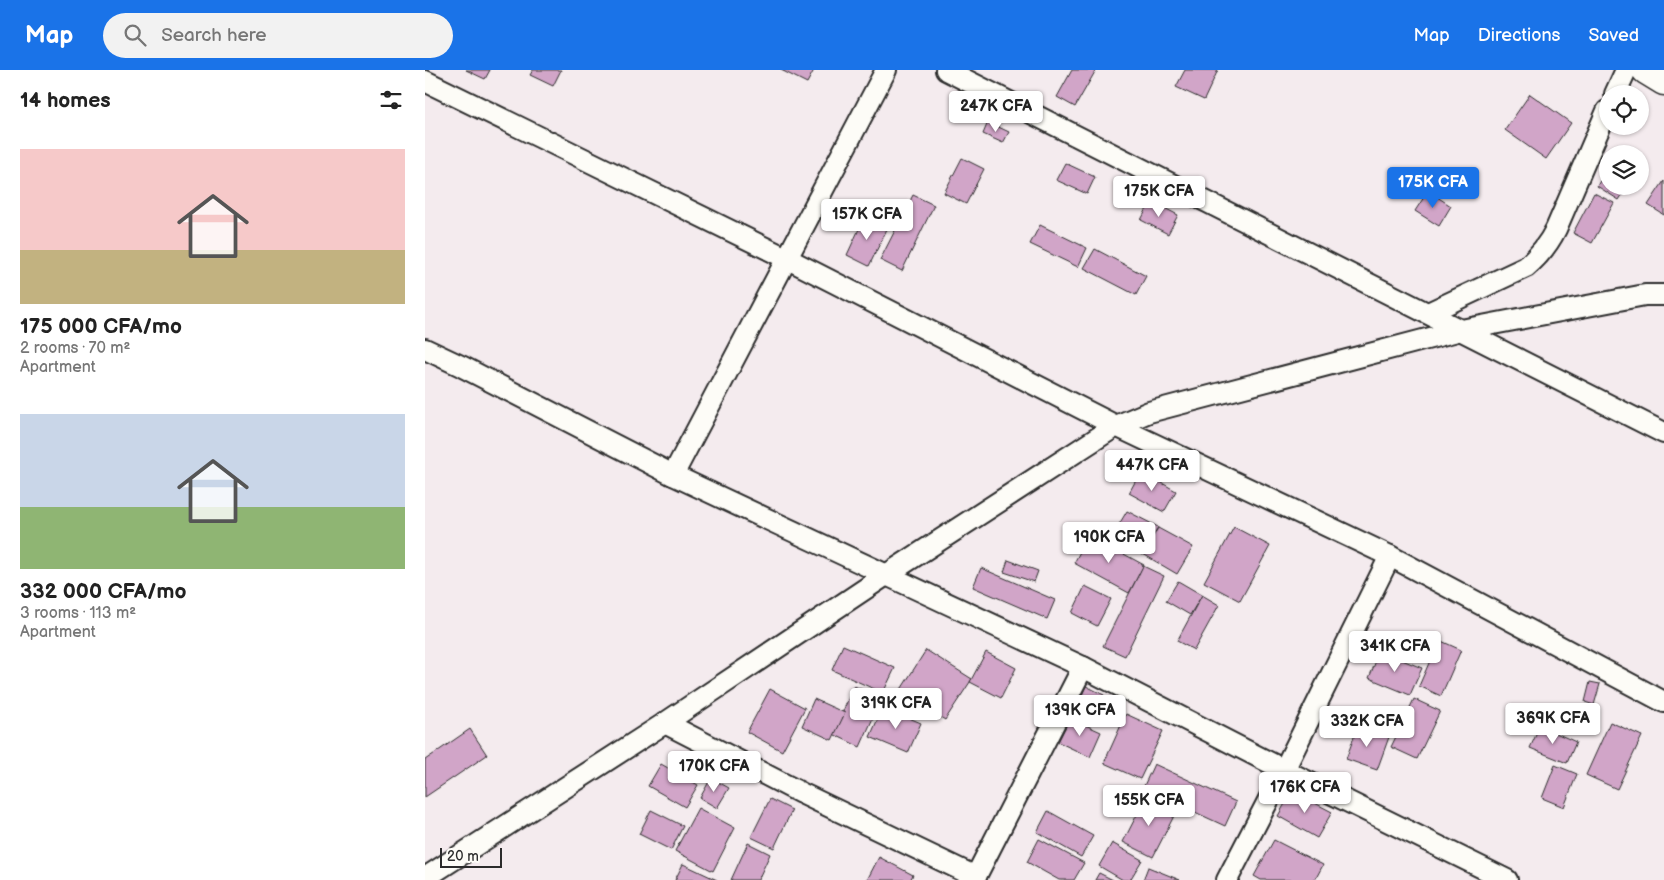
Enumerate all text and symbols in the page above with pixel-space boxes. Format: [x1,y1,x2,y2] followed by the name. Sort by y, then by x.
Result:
[103,13,453,58] search box
[25,21,73,50] text: Map
[121,21,149,49] icon: search
[161,24,267,47] text: Search here
[1414,25,1450,46] text: Map
[1478,25,1560,46] text: Directions
[1588,25,1639,46] text: Saved
[1599,85,1649,195] map controls
[1599,85,1649,135] button: locate
[377,86,405,114] icon: filters
[20,88,111,113] text: 14 homes
[944,90,1048,133] pin: 247K CFA
[960,97,1032,116] text: 247K CFA
[1599,145,1649,195] button: layers
[1381,166,1485,209] pin: 175K CFA
[1398,173,1468,192] text: 175K CFA
[1107,176,1211,218] pin: 175K CFA
[168,181,258,271] icon: home
[1124,182,1194,201] text: 175K CFA
[815,198,919,241] pin: 157K CFA
[832,205,902,224] text: 157K CFA
[20,314,182,339] text: 175 000 CFA/mo
[20,339,130,358] text: 2 rooms · 70 m²
[20,358,96,377] text: Apartment
[168,446,258,536] icon: home
[1100,450,1204,492] pin: 447K CFA
[1116,456,1188,475] text: 447K CFA
[1057,522,1161,564] pin: 190K CFA
[1073,528,1145,547] text: 190K CFA
[20,579,187,604] text: 332 000 CFA/mo
[20,604,136,623] text: 3 rooms · 113 m²
[20,623,96,642] text: Apartment
[1343,630,1447,673] pin: 341K CFA
[1360,637,1430,656] text: 341K CFA
[844,688,948,730] pin: 319K CFA
[861,694,931,713] text: 319K CFA
[1028,694,1132,737] pin: 139K CFA
[1045,701,1115,720] text: 139K CFA
[1501,702,1605,745] pin: 369K CFA
[1315,706,1419,748] pin: 332K CFA
[1516,709,1590,728] text: 369K CFA
[1330,712,1404,731] text: 332K CFA
[662,750,766,793] pin: 170K CFA
[679,757,749,776] text: 170K CFA
[1253,772,1357,814] pin: 176K CFA
[1270,778,1340,797] text: 176K CFA
[1097,784,1201,827] pin: 155K CFA
[1114,791,1184,810] text: 155K CFA
[440,845,503,868] scale bar
[447,848,479,865] text: 20 m

